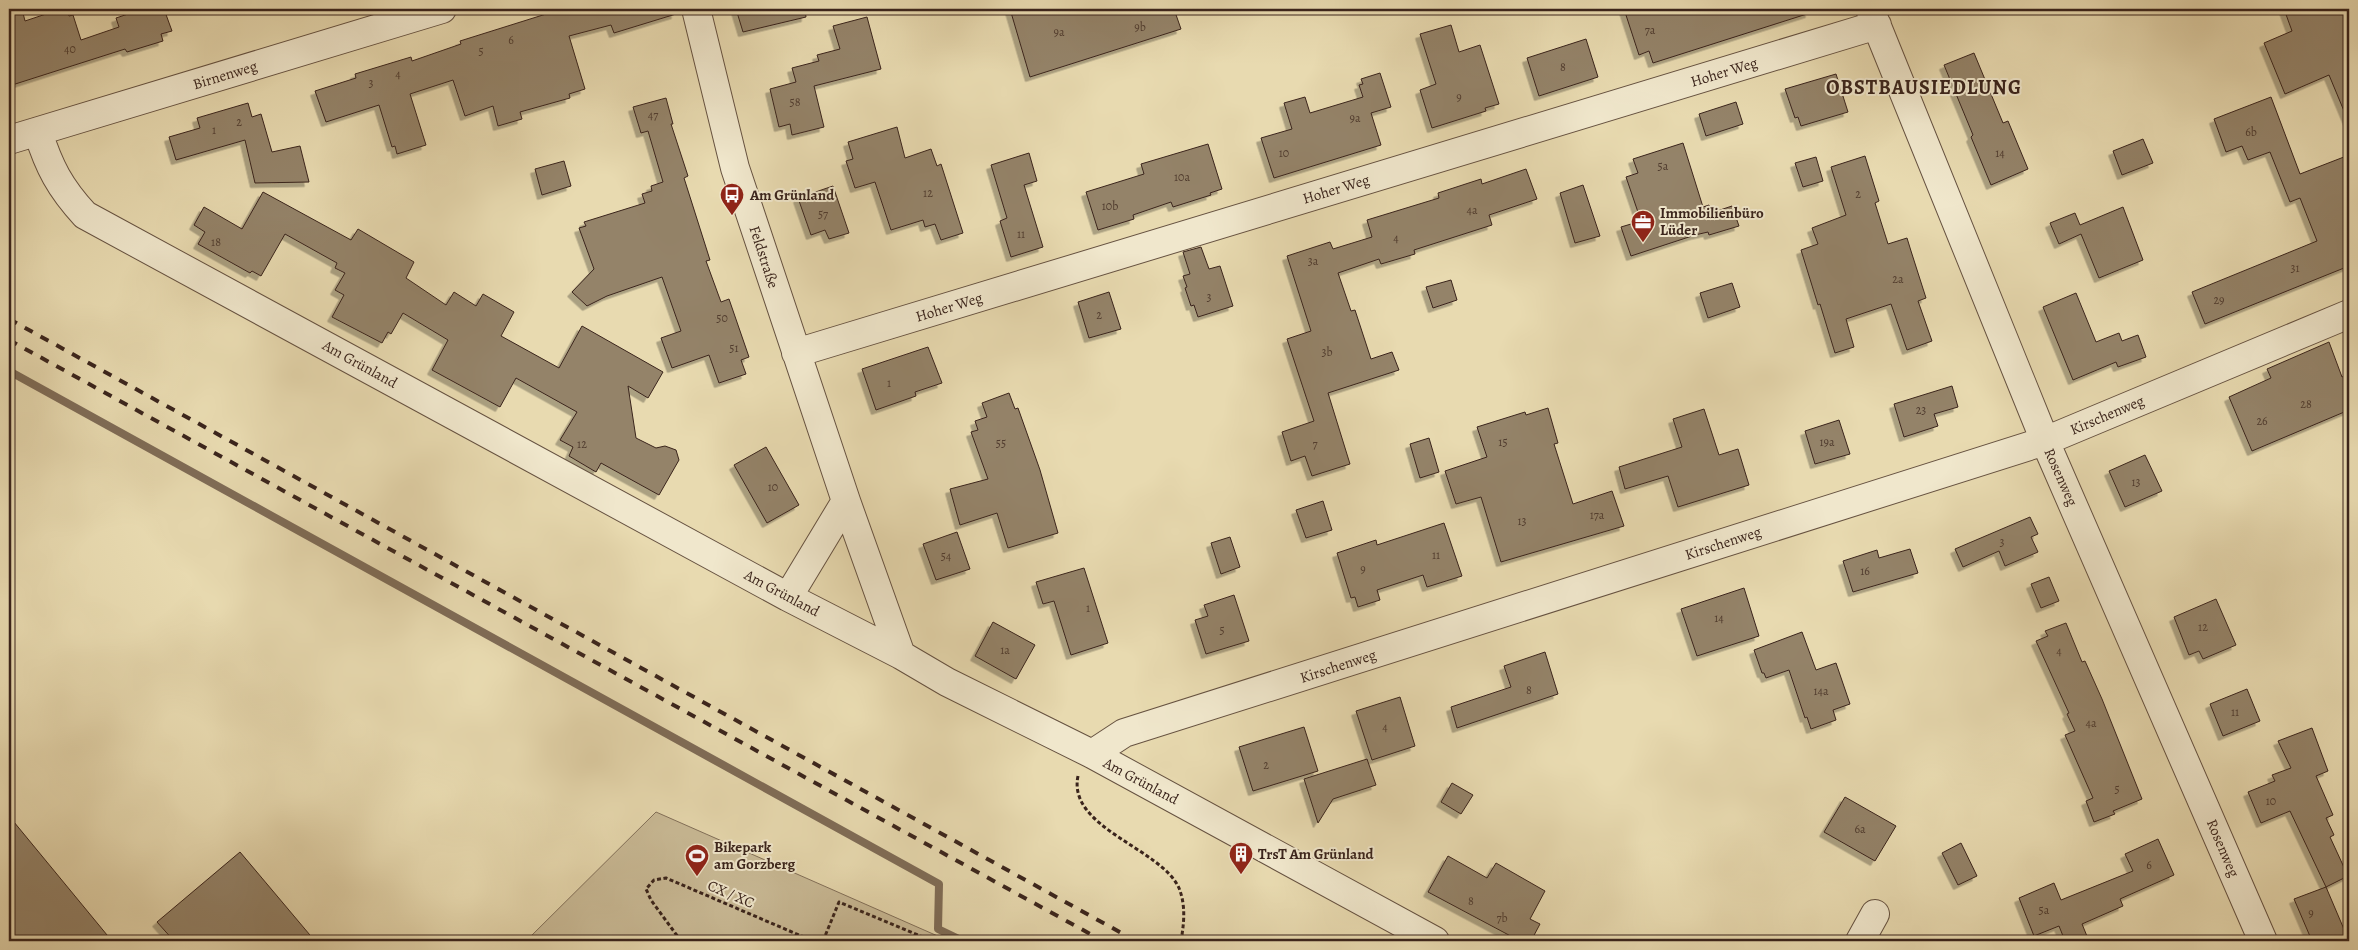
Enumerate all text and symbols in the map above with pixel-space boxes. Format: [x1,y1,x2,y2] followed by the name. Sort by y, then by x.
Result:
[1134,19,1146,35] house number: 9b
[1645,22,1656,38] house number: 7a
[1053,24,1065,40] house number: 9a
[508,32,514,48] house number: 6
[64,41,76,57] house number: 40
[478,43,484,59] house number: 5
[1688,52,1760,92] street label: Hoher Weg
[190,56,260,94] street label: Birnenweg
[1560,59,1566,75] house number: 8
[395,66,401,82] house number: 4
[1826,74,2022,101] district label: OBSTBAUSIEDLUNG
[369,75,374,91] house number: 3
[1456,89,1462,105] house number: 9
[790,94,801,110] house number: 58
[648,107,659,123] house number: 47
[1349,110,1361,126] house number: 9a
[236,114,242,130] house number: 2
[212,122,216,138] house number: 1
[2245,124,2257,140] house number: 6b
[1279,145,1289,161] house number: 10
[1995,145,2005,161] house number: 14
[1658,158,1669,174] house number: 5a
[1174,169,1190,185] house number: 10a
[1300,169,1372,209] street label: Hoher Weg
[719,182,745,216] bus stop icon: Am Grünland
[749,185,835,205] place label: Am Grünland
[923,185,933,201] house number: 12
[1855,186,1861,202] house number: 2
[1102,198,1118,214] house number: 10b
[1466,202,1478,218] house number: 4a
[1660,203,1764,240] place label: Immobilienbüro Lüder
[818,206,829,222] house number: 57
[1630,209,1656,243] office icon: Immobilienbüro Lüder
[745,223,784,291] street label: Feldstraße
[1017,226,1025,242] house number: 11
[1393,230,1399,246] house number: 4
[211,234,221,250] house number: 18
[1308,253,1319,269] house number: 3a
[2290,260,2300,276] house number: 31
[1892,271,1904,287] house number: 2a
[913,287,985,327] street label: Hoher Weg
[1207,289,1212,305] house number: 3
[2213,292,2225,308] house number: 29
[1096,307,1102,323] house number: 2
[716,310,728,326] house number: 50
[318,335,402,393] street label: Am Grünland
[729,340,739,356] house number: 51
[1321,344,1333,360] house number: 3b
[887,375,891,391] house number: 1
[2067,390,2148,440] street label: Kirschenweg
[2300,396,2312,412] house number: 28
[1916,402,1926,418] house number: 23
[2256,413,2268,429] house number: 26
[1498,434,1508,450] house number: 15
[1819,434,1835,450] house number: 19a
[996,435,1006,451] house number: 55
[577,436,587,452] house number: 12
[1312,436,1318,452] house number: 7
[2039,445,2083,510] street label: Rosenweg
[2131,474,2141,490] house number: 13
[768,479,778,495] house number: 10
[1590,507,1605,523] house number: 17a
[1517,513,1527,529] house number: 13
[1682,521,1764,565] street label: Kirschenweg
[2000,534,2005,550] house number: 3
[1432,547,1440,563] house number: 11
[941,548,952,564] house number: 54
[1360,561,1366,577] house number: 9
[1860,563,1870,579] house number: 16
[740,564,824,622] street label: Am Grünland
[1086,600,1090,616] house number: 1
[1714,610,1724,626] house number: 14
[2198,619,2208,635] house number: 12
[1219,622,1225,638] house number: 5
[1000,642,1010,658] house number: 1a
[2056,643,2062,659] house number: 4
[1297,644,1379,688] street label: Kirschenweg
[1526,682,1532,698] house number: 8
[1813,683,1829,699] house number: 14a
[2231,704,2239,720] house number: 11
[2085,715,2097,731] house number: 4a
[1382,719,1388,735] house number: 4
[1099,752,1183,810] street label: Am Grünland
[1263,757,1269,773] house number: 2
[2114,781,2120,797] house number: 5
[2266,793,2276,809] house number: 10
[2202,816,2244,881] street label: Rosenweg
[1854,821,1866,837] house number: 6a
[714,837,796,874] place label: Bikepark am Gorzberg
[1228,841,1254,875] building icon: TrsT Am Grünland
[684,843,710,877] sports icon: Bikepark am Gorzberg
[1258,844,1375,864] place label: TrsT Am Grünland
[2146,857,2152,873] house number: 6
[705,875,757,913] street label: CX / XC
[1468,893,1474,909] house number: 8
[2039,902,2050,918] house number: 5a
[2308,905,2314,921] house number: 9
[1496,910,1508,926] house number: 7b

